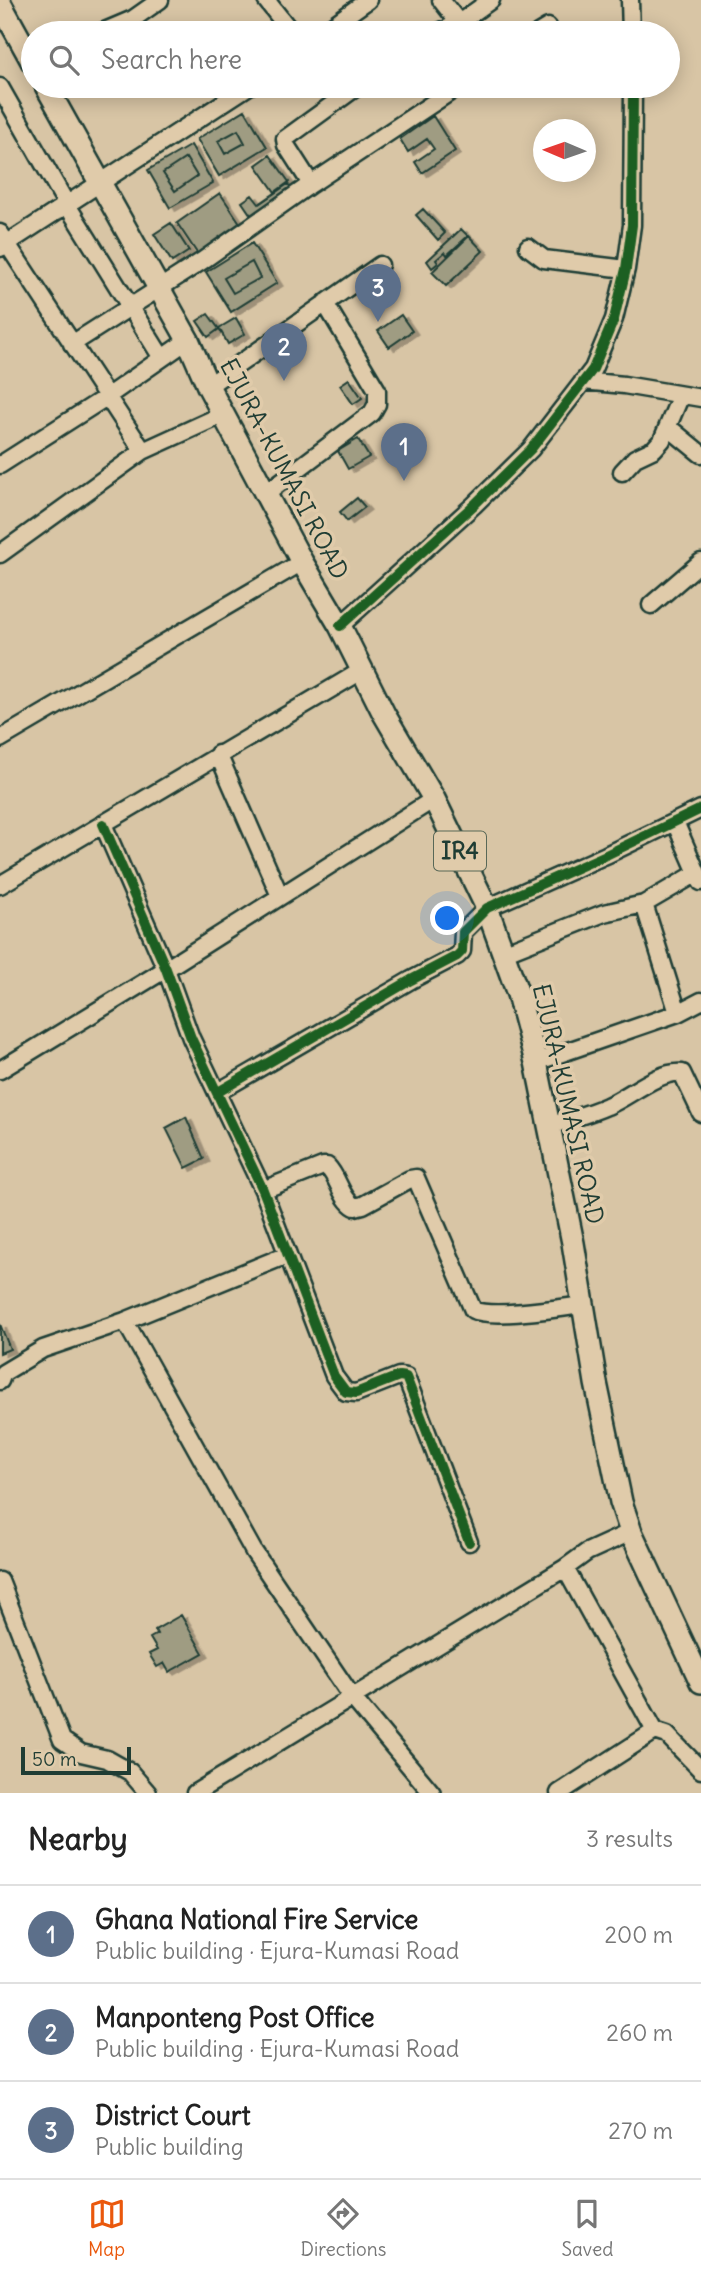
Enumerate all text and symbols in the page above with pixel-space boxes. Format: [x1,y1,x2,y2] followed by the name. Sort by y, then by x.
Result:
[21,21,680,98] search box
[45,41,83,79] icon: search
[101,43,242,76] text: Search here
[533,119,596,182] north arrow
[355,264,401,322] pin: 3
[261,323,307,381] pin: 2
[214,353,356,584] street label: EJURA-KUMASI ROAD
[381,423,427,481] pin: 1
[434,832,486,870] road number: IR4
[430,901,464,935] your location
[527,981,611,1227] street label: EJURA-KUMASI ROAD
[21,1744,131,1776] scale bar
[32,1747,77,1771] text: 50 m
[28,1820,128,1858] text: Nearby
[586,1824,673,1853] text: 3 results
[95,1903,418,1936] text: Ghana National Fire Service
[46,1920,56,1949] text: 1
[604,1920,673,1949] text: 200 m
[95,1936,459,1965] text: Public building · Ejura-Kumasi Road
[95,2001,375,2034] text: Manponteng Post Office
[45,2018,57,2047] text: 2
[606,2018,673,2047] text: 260 m
[95,2034,459,2063] text: Public building · Ejura-Kumasi Road
[95,2099,250,2132] text: District Court
[44,2116,58,2145] text: 3
[608,2116,673,2145] text: 270 m
[95,2132,244,2161] text: Public building
[88,2195,126,2261] tab: Map
[301,2195,386,2261] tab: Directions
[561,2195,613,2261] tab: Saved

